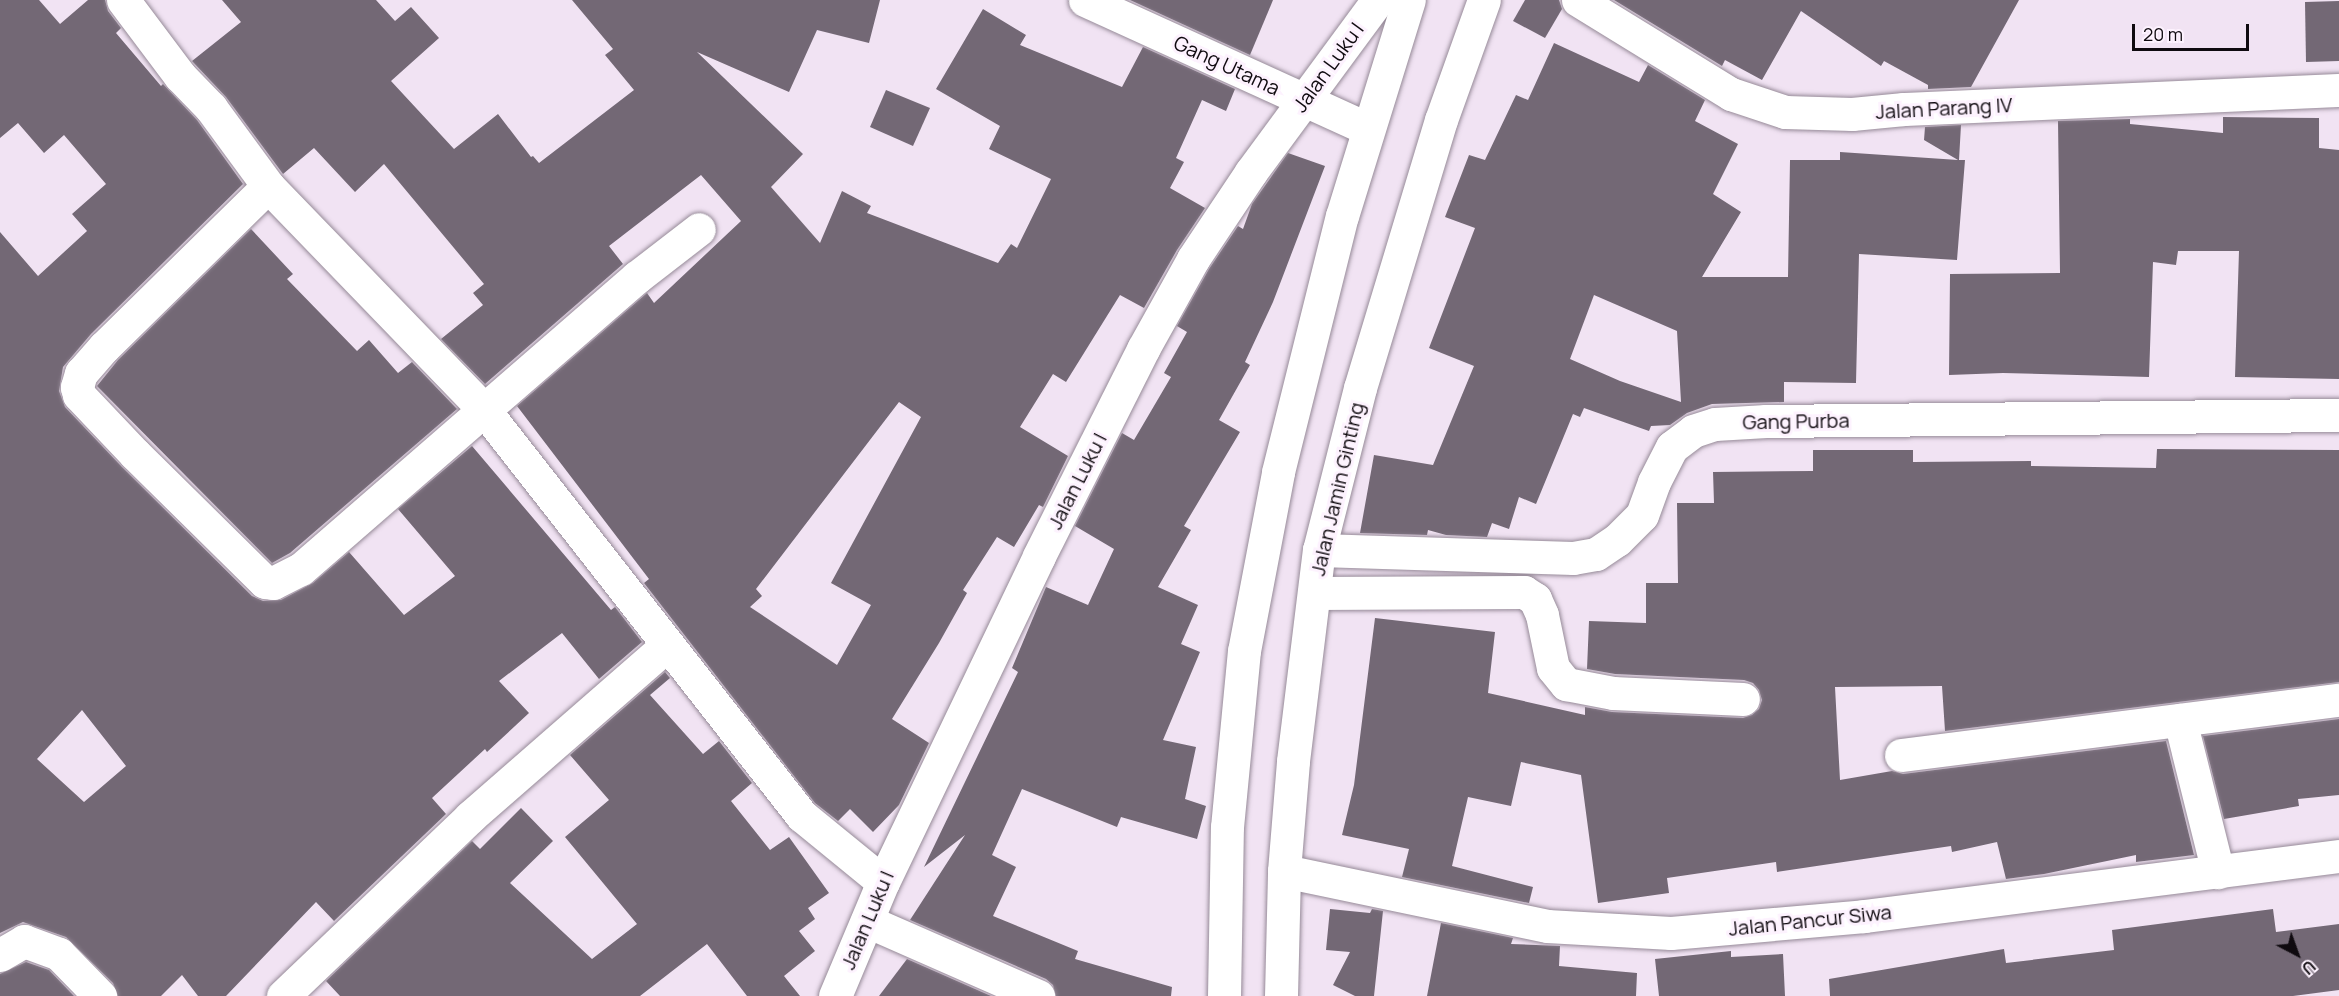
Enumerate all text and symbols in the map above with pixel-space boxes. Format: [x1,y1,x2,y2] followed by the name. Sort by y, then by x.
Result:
[2135,12,2252,50] scale bar
[1288,18,1368,116] street label: Jalan Luku I
[2143,22,2183,46] text: 20 m
[1170,30,1284,100] street label: Gang Utama
[1875,92,2013,124] street label: Jalan Parang IV
[1305,400,1369,578] street label: Jalan Jamin Ginting
[1742,408,1850,434] street label: Gang Purba
[1043,429,1111,533] street label: Jalan Luku I
[836,867,898,973] street label: Jalan Luku I
[1727,900,1893,940] street label: Jalan Pancur Siwa
[2267,924,2327,984] north arrow
[2297,956,2320,980] text: U

